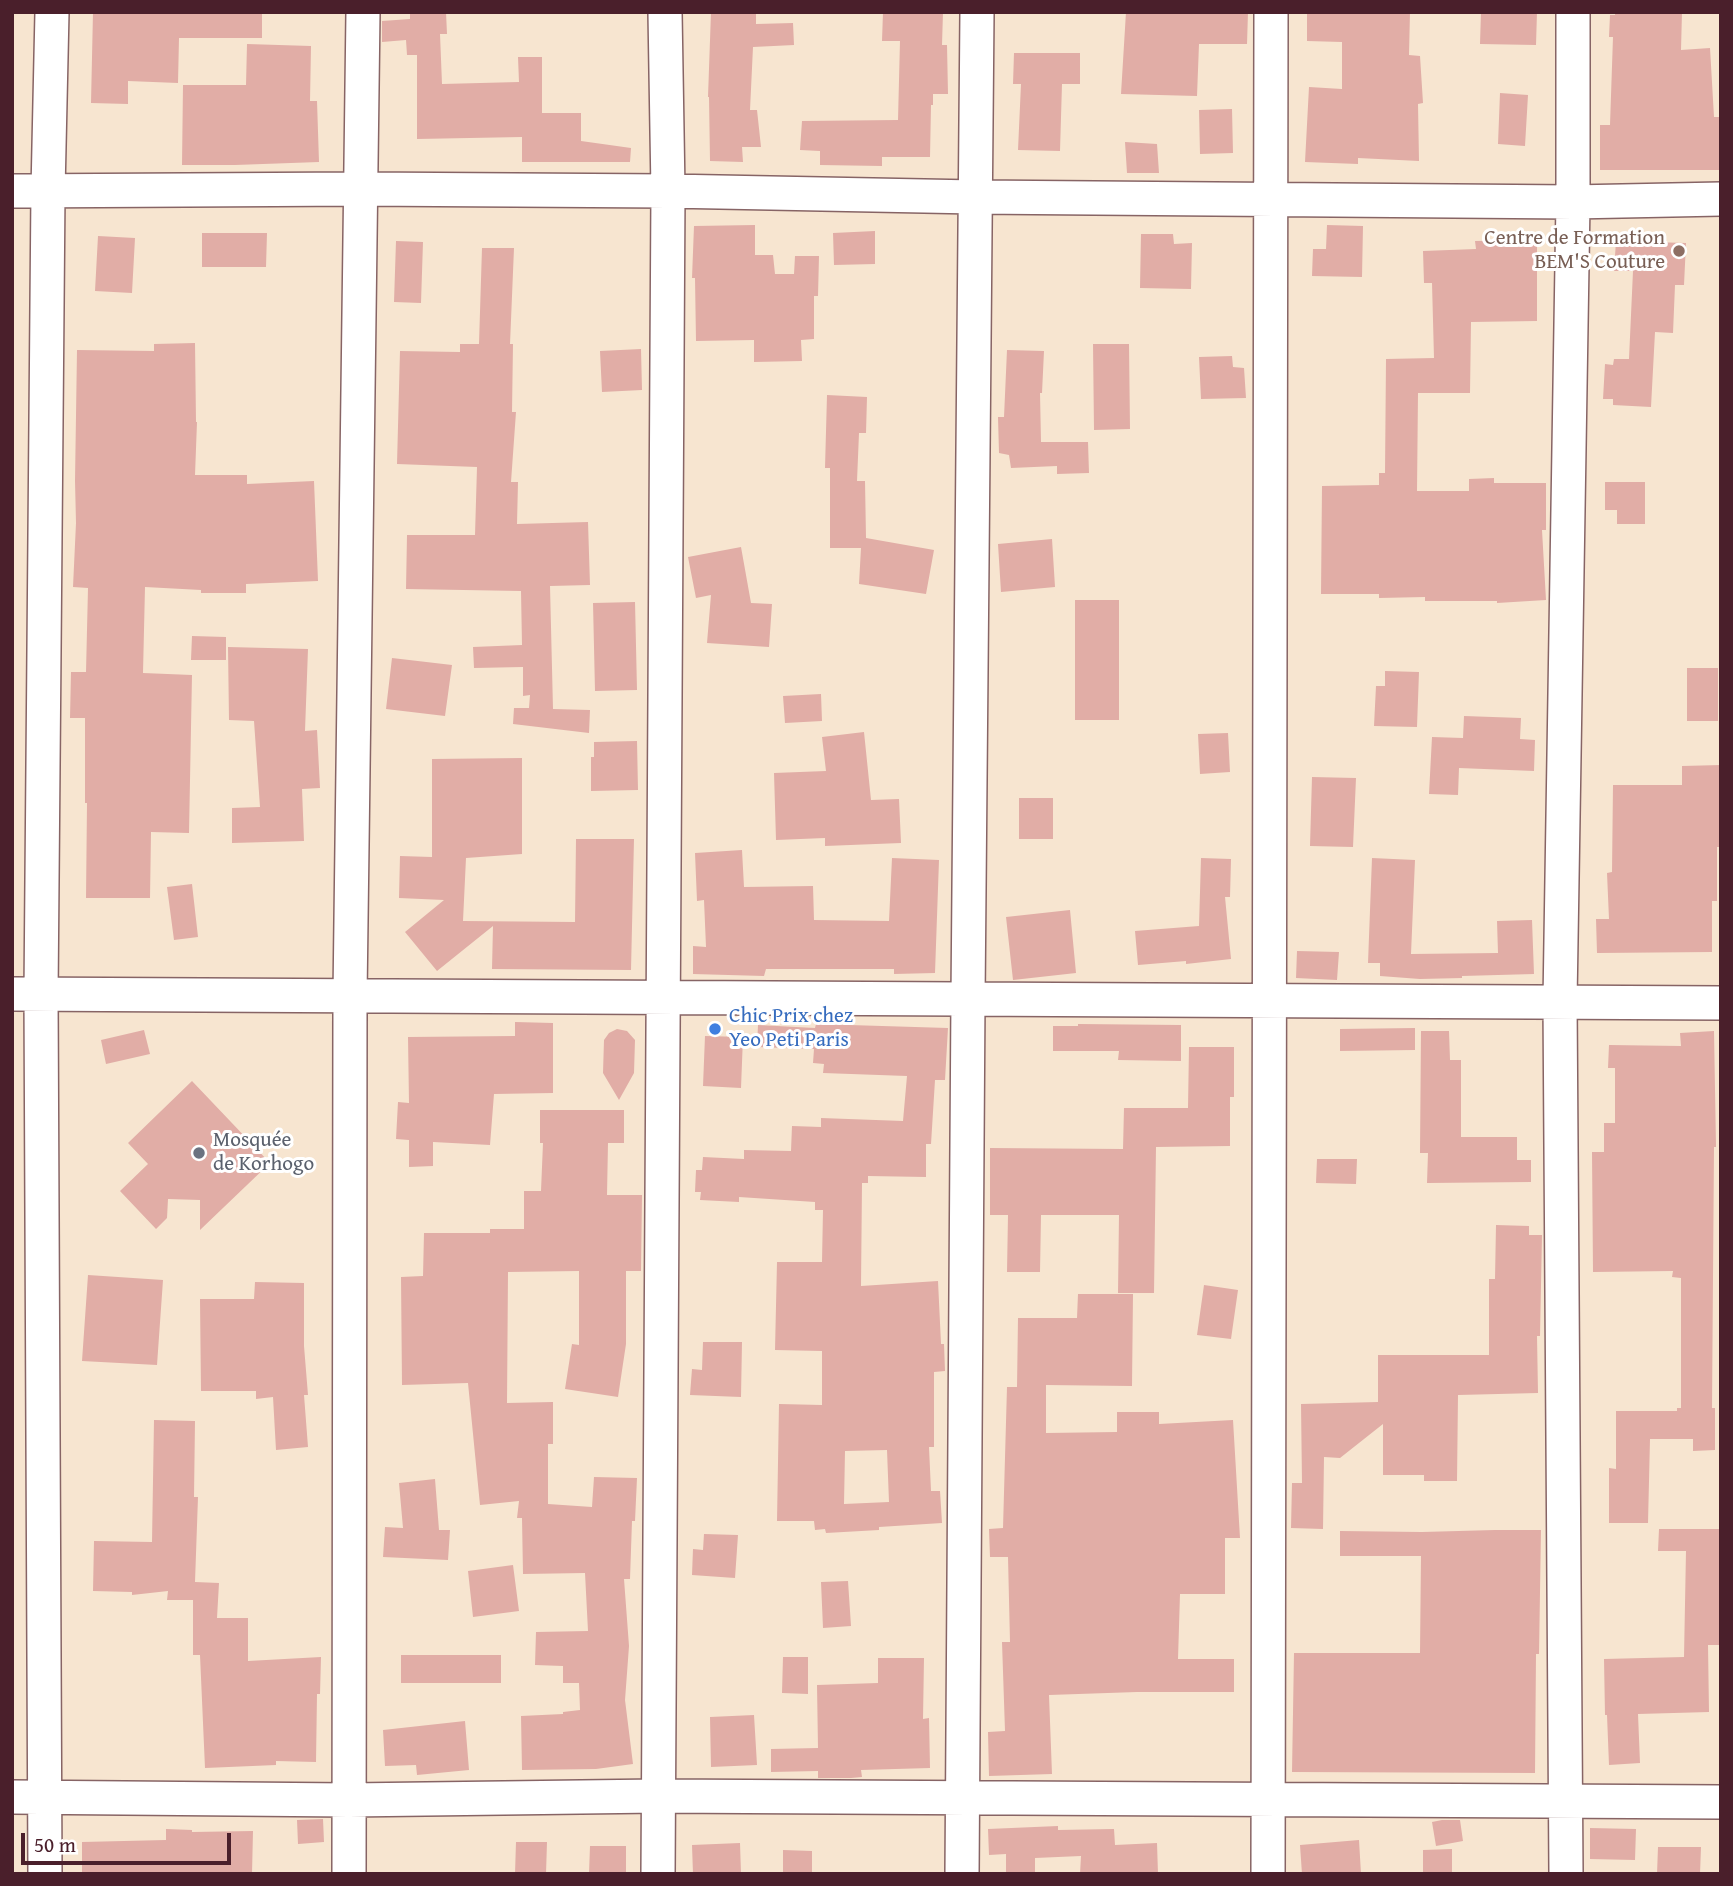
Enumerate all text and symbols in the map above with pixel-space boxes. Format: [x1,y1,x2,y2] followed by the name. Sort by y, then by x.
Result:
[1484,226,1665,276] place label: Centre de Formation BEM'S Couture
[1671,243,1687,259] marker: Centre de Formation BEM'S Couture
[729,1004,853,1054] place label: Chic Prix chez Yeo Peti Paris
[707,1021,723,1037] marker: Chic Prix chez Yeo Peti Paris
[213,1128,314,1178] place label: Mosquée de Korhogo
[191,1145,207,1161] marker: Mosquée de Korhogo
[24,1820,234,1864] scale bar
[34,1829,76,1860] text: 50 m

